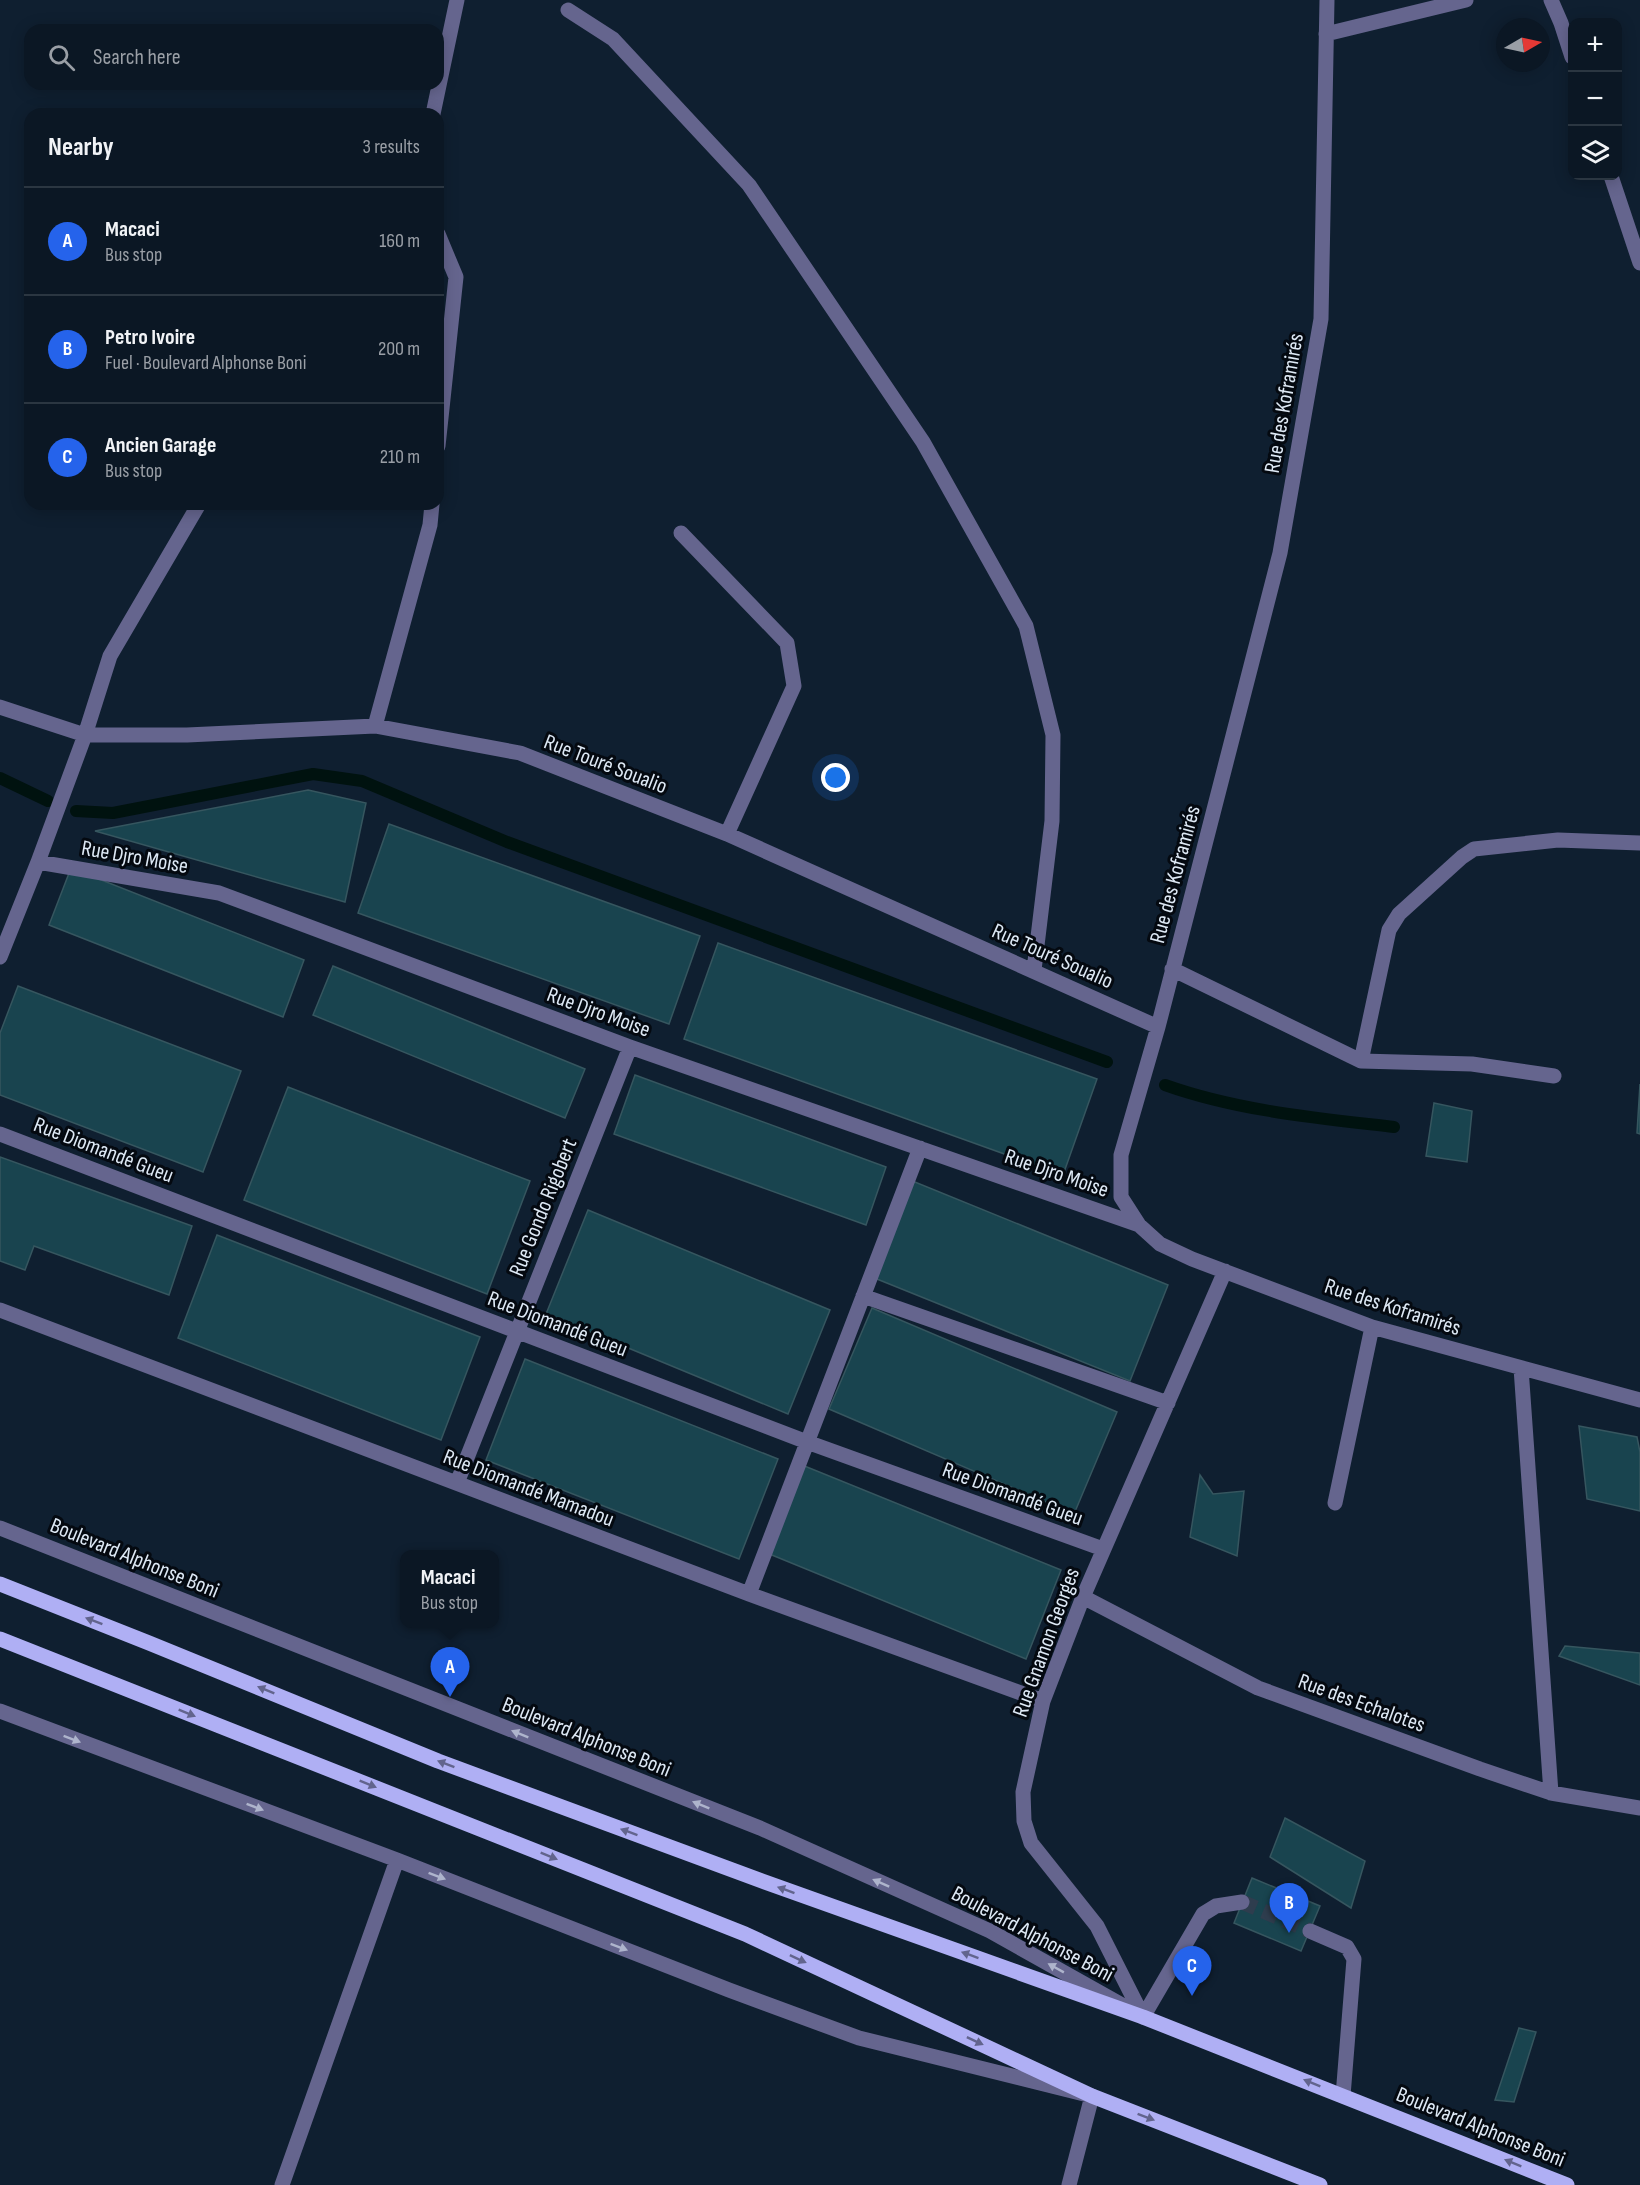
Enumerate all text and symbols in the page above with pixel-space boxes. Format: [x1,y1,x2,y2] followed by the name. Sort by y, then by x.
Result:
[1496,18,1550,72] north arrow
[1568,18,1622,180] map controls
[1568,18,1622,72] button: +
[24,24,444,90] search box
[45,41,78,74] icon: search
[93,44,180,71] text: Search here
[1568,72,1622,126] button: −
[1568,126,1622,180] button: layers
[48,132,114,163] text: Nearby
[363,135,420,159] text: 3 results
[105,216,160,243] text: Macaci
[63,229,72,253] text: A
[379,229,420,253] text: 160 m
[105,243,162,267] text: Bus stop
[105,324,195,351] text: Petro Ivoire
[1259,331,1310,475] street label: Rue des Koframirés
[63,337,72,361] text: B
[378,337,420,361] text: 200 m
[105,351,306,375] text: Fuel · Boulevard Alphonse Boni
[105,432,216,459] text: Ancien Garage
[62,445,73,469] text: C
[380,445,420,469] text: 210 m
[105,459,162,483] text: Bus stop
[540,729,671,800] street label: Rue Touré Soualio
[821,763,850,792] your location
[1144,802,1207,946] street label: Rue des Koframirés
[79,835,190,880] street label: Rue Djro Moise
[988,918,1117,995] street label: Rue Touré Soualio
[543,981,654,1044] street label: Rue Djro Moise
[30,1111,177,1189] street label: Rue Diomandé Gueu
[503,1134,583,1280] street label: Rue Gondo Rigobert
[1001,1143,1112,1204] street label: Rue Djro Moise
[1321,1273,1464,1342] street label: Rue des Koframirés
[484,1285,631,1363] street label: Rue Diomandé Gueu
[439,1443,618,1533] street label: Rue Diomandé Mamadou
[939,1456,1086,1532] street label: Rue Diomandé Gueu
[46,1512,223,1605] street label: Boulevard Alphonse Boni
[400,1550,499,1628] popup
[421,1564,476,1591] text: Macaci
[1007,1564,1086,1721] street label: Rue Gnamon Georges
[421,1591,478,1615] text: Bus stop
[85,1616,103,1626] one-way arrow
[430,1648,470,1697] pin: A
[1294,1668,1429,1739] street label: Rue des Echalotes
[256,1685,274,1695] one-way arrow
[498,1691,675,1784] street label: Boulevard Alphonse Boni
[178,1708,196,1718] one-way arrow
[511,1728,529,1738] one-way arrow
[63,1734,81,1744] one-way arrow
[437,1758,455,1768] one-way arrow
[359,1780,377,1790] one-way arrow
[692,1800,710,1810] one-way arrow
[246,1803,264,1812] one-way arrow
[620,1826,638,1836] one-way arrow
[540,1852,558,1862] one-way arrow
[429,1871,447,1881] one-way arrow
[872,1878,889,1887] one-way arrow
[947,1880,1118,1988] street label: Boulevard Alphonse Boni
[777,1884,795,1894] one-way arrow
[1270,1884,1308,1933] pin: B
[610,1943,628,1952] one-way arrow
[1172,1946,1212,1996] pin: C
[960,1950,978,1960] one-way arrow
[790,1954,807,1963] one-way arrow
[1047,1963,1064,1973] one-way arrow
[966,2037,983,2046] one-way arrow
[1303,2078,1321,2088] one-way arrow
[1392,2081,1569,2174] street label: Boulevard Alphonse Boni
[1137,2113,1155,2122] one-way arrow
[1503,2158,1521,2168] one-way arrow

